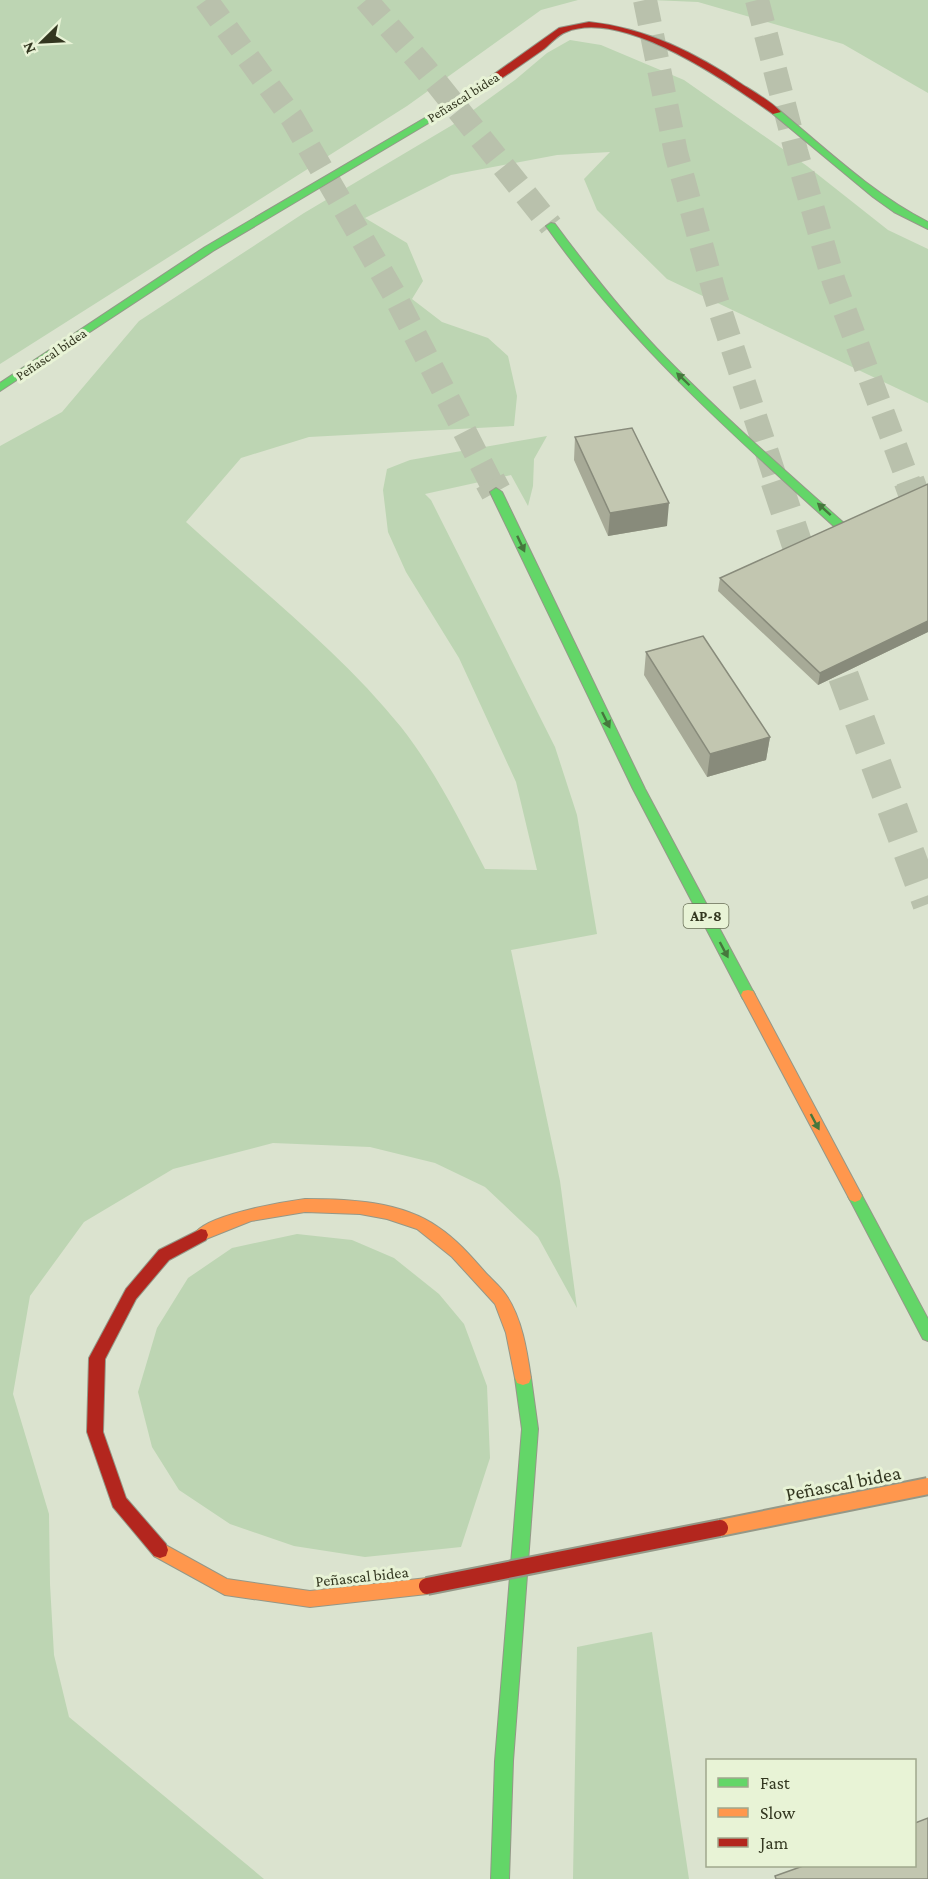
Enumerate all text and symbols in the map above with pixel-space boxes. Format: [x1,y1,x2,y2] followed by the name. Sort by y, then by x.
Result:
[12,12,72,72] north arrow
[19,39,39,56] text: N
[424,68,502,125] street label: Peñascal bidea
[13,324,90,384] street label: Peñascal bidea
[675,372,690,386] one-way arrow
[816,502,831,516] one-way arrow
[517,536,526,553] one-way arrow
[601,712,610,729] one-way arrow
[684,904,728,928] road number: AP-8
[719,941,729,958] one-way arrow
[810,1114,820,1131] one-way arrow
[784,1461,902,1505] street label: Peñascal bidea
[315,1563,410,1590] street label: Peñascal bidea
[706,1759,916,1867] legend
[760,1773,791,1793] text: Fast
[760,1803,796,1823] text: Slow
[758,1833,789,1853] text: Jam

